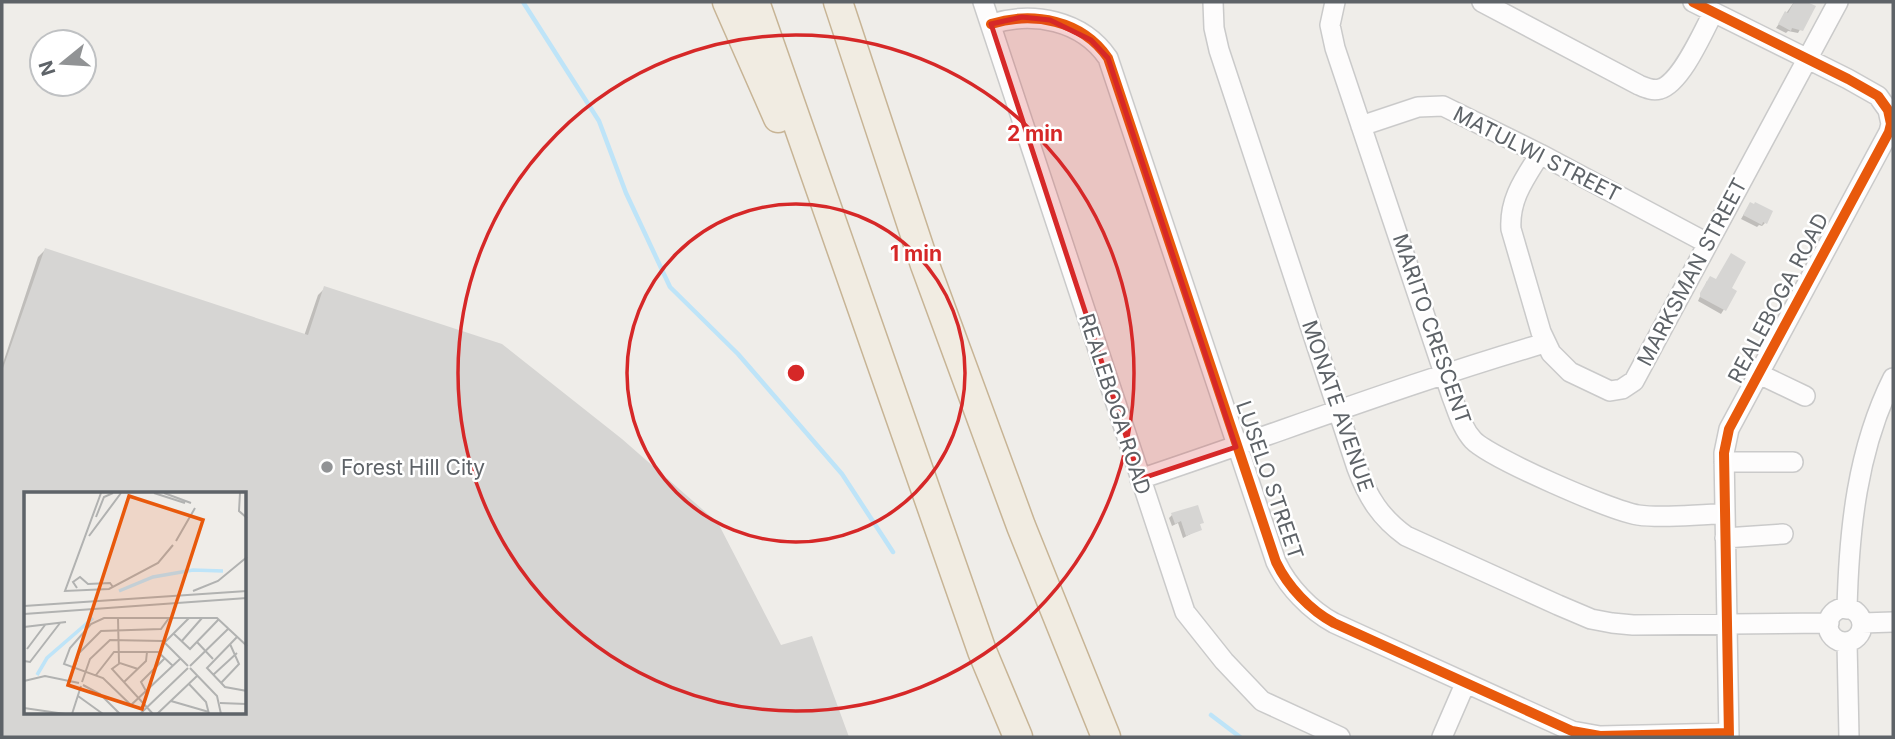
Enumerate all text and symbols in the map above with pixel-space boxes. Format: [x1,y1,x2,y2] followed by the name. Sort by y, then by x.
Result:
[28,28,98,98] north arrow
[34,58,60,79] text: N
[1449,101,1625,207] street label: MATULWI STREET
[1007,121,1063,146] text: 2 min
[1632,174,1752,370] street label: MARKSMAN STREET
[1723,209,1833,387] street label: REALEBOGA ROAD
[1388,230,1476,428] street label: MARITO CRESCENT
[890,241,942,266] text: 1 min
[1074,310,1156,498] street label: REALEBOGA ROAD
[1297,317,1379,495] street label: MONATE AVENUE
[784,361,808,385] centre of rings
[1231,397,1309,563] street label: LUSELO STREET
[341,455,485,480] place label: Forest Hill City
[319,459,335,475] marker: Forest Hill City
[24,492,247,714] inset map

